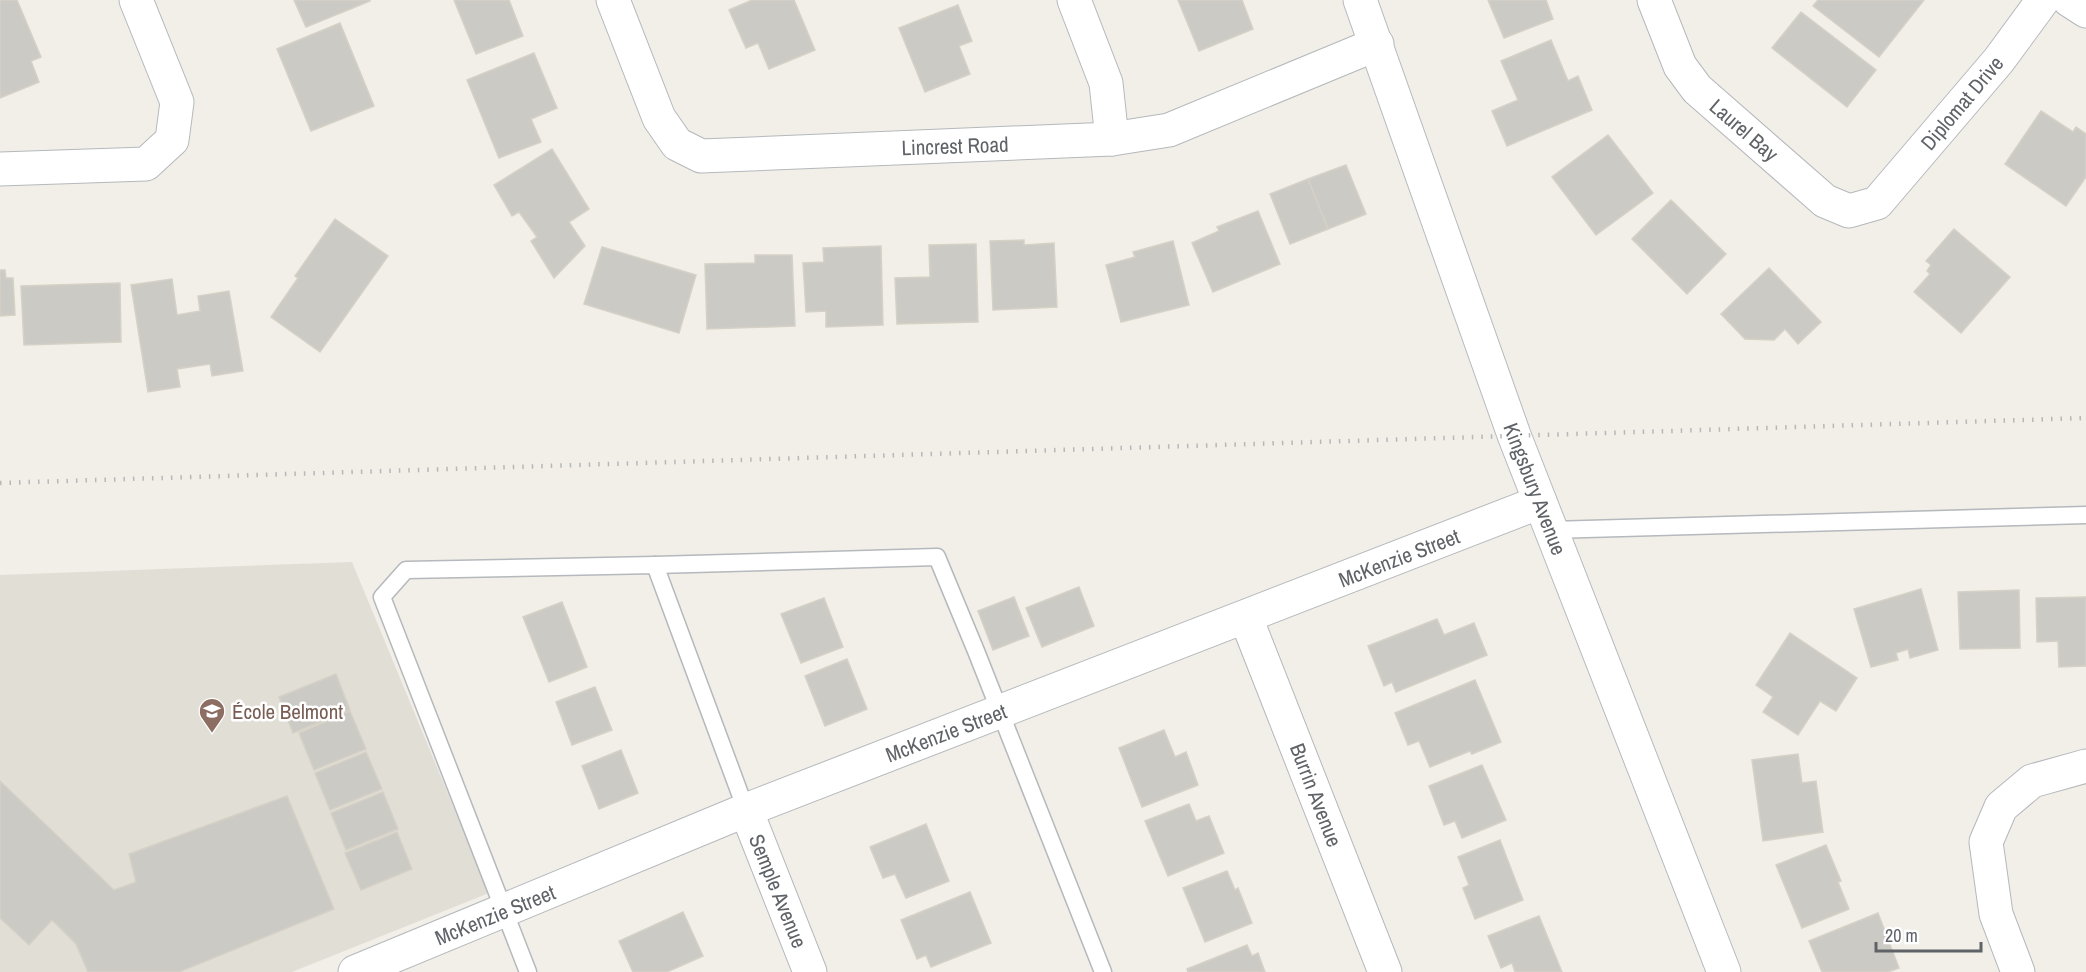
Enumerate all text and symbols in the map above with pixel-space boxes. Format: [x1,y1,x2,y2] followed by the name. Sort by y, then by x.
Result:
[1914,50,2010,156] street label: Diplomat Drive
[1703,92,1785,168] street label: Laurel Bay
[901,130,1009,162] street label: Lincrest Road
[1496,419,1574,559] street label: Kingsbury Avenue
[1334,522,1464,594] street label: McKenzie Street
[197,696,227,734] school or university icon: École Belmont
[232,697,343,726] place label: École Belmont
[881,697,1011,769] street label: McKenzie Street
[1283,739,1349,851] street label: Burrin Avenue
[742,830,814,952] street label: Semple Avenue
[431,878,560,952] street label: McKenzie Street
[1876,915,1981,953] scale bar
[1885,923,1918,948] text: 20 m

